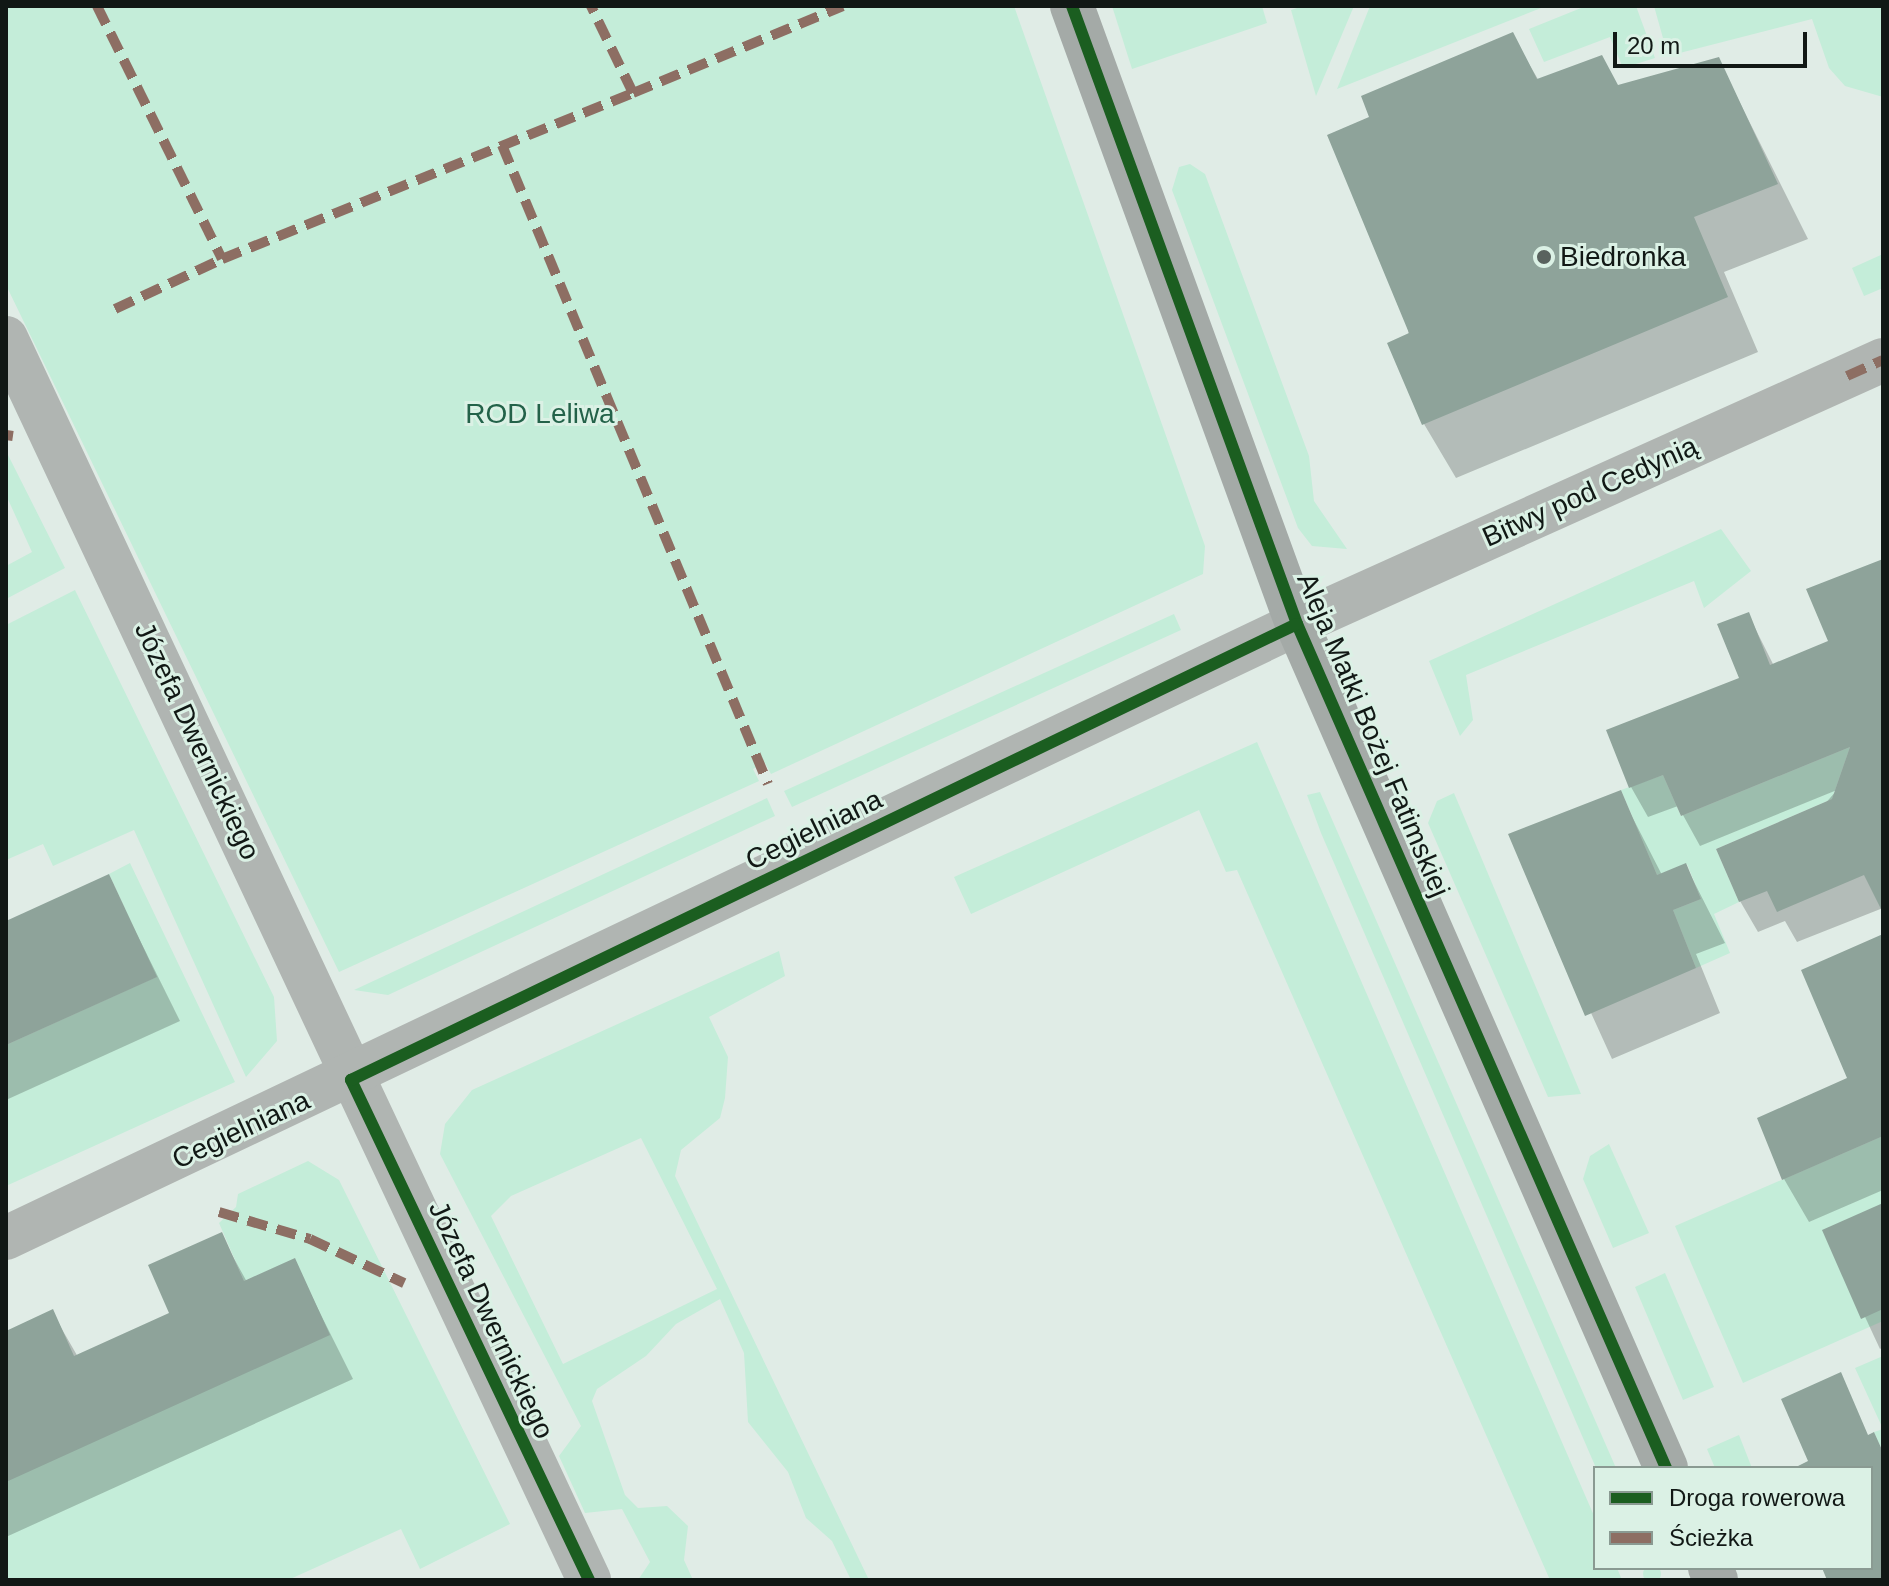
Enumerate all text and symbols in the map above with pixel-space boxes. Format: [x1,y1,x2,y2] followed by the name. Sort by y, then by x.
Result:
[1617,16,1811,66] scale bar
[1627,32,1680,59] text: 20 m
[1560,240,1686,274] place label: Biedronka
[1535,248,1553,266] marker: Biedronka
[465,397,615,431] park label: ROD Leliwa
[1477,429,1703,555] street label: Bitwy pod Cedynią
[1289,568,1457,902] street label: Aleja Matki Bożej Fatimskiej
[127,617,267,865] street label: Józefa Dwernickiego
[740,782,888,878] street label: Cegielniana
[167,1084,315,1176] street label: Cegielniana
[421,1196,561,1444] street label: Józefa Dwernickiego
[1593,1466,1873,1570] legend
[1669,1484,1845,1511] text: Droga rowerowa
[1669,1524,1753,1551] text: Ścieżka

